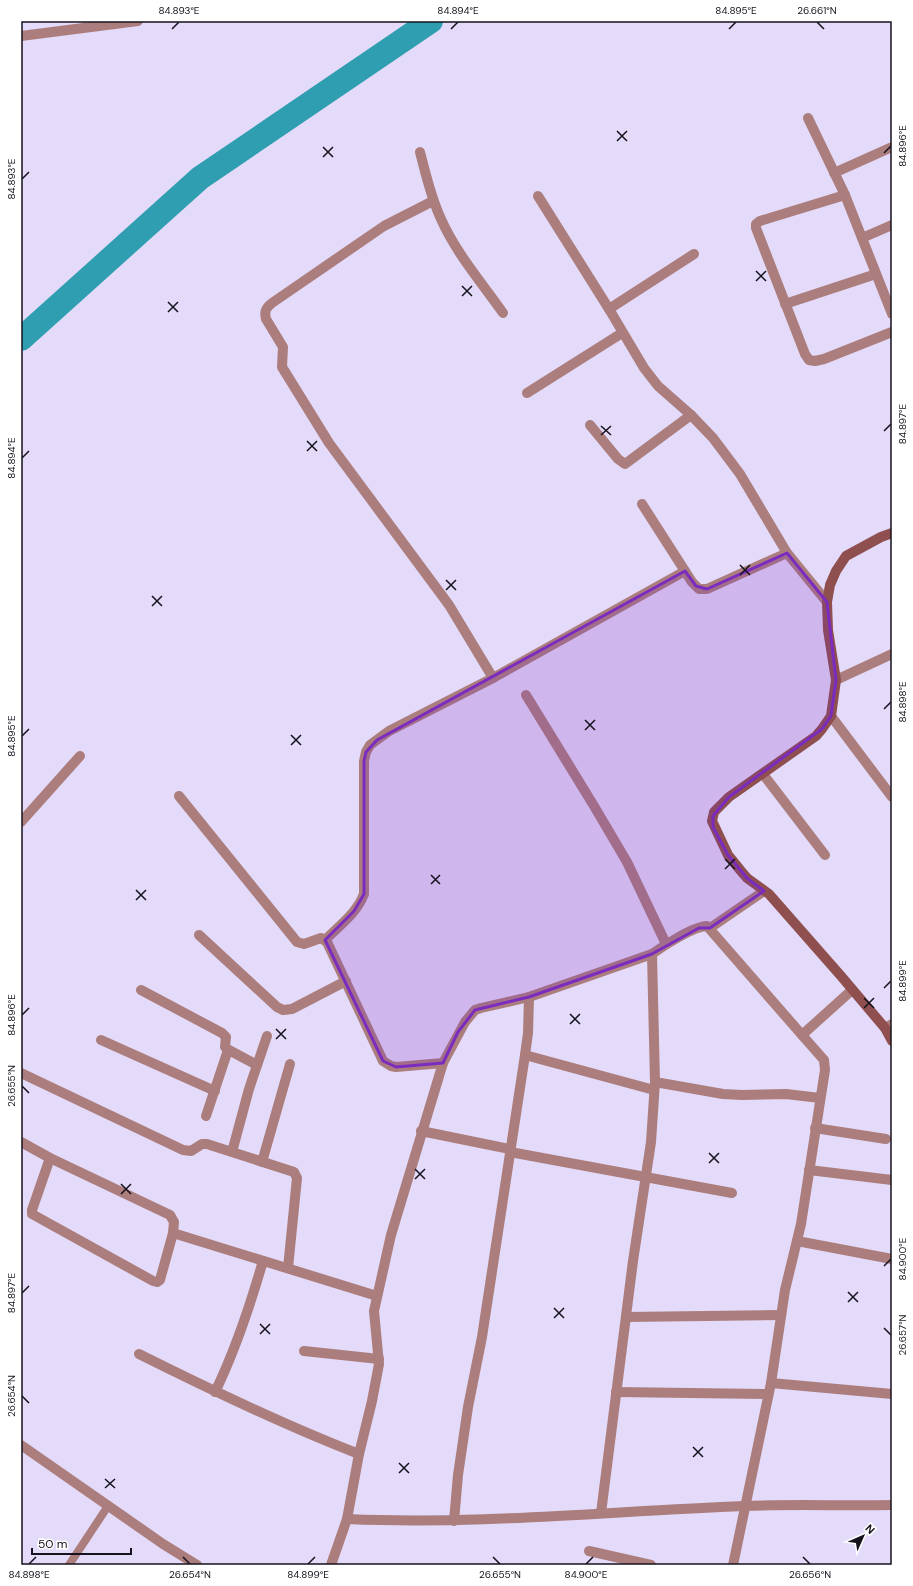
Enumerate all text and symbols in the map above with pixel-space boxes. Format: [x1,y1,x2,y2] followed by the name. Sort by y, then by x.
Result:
[158,4,200,17] text: 84.893°E
[437,4,479,17] text: 84.894°E
[715,4,757,17] text: 84.895°E
[797,4,837,17] text: 26.661°N
[896,125,909,167] text: 84.896°E
[5,158,18,200] text: 84.893°E
[896,403,909,444] text: 84.897°E
[5,437,18,479] text: 84.894°E
[896,681,909,723] text: 84.898°E
[5,715,18,757] text: 84.895°E
[896,960,909,1002] text: 84.899°E
[5,994,18,1036] text: 84.896°E
[5,1065,18,1107] text: 26.655°N
[896,1237,909,1280] text: 84.900°E
[5,1272,18,1313] text: 84.897°E
[896,1314,909,1356] text: 26.657°N
[5,1375,18,1417] text: 26.654°N
[843,1516,883,1556] north arrow
[862,1521,878,1537] text: N
[32,1530,131,1556] scale bar
[38,1536,67,1552] text: 50 m
[8,1568,50,1581] text: 84.898°E
[169,1568,211,1581] text: 26.654°N
[287,1568,329,1581] text: 84.899°E
[479,1568,521,1581] text: 26.655°N
[565,1568,608,1581] text: 84.900°E
[789,1568,831,1581] text: 26.656°N

